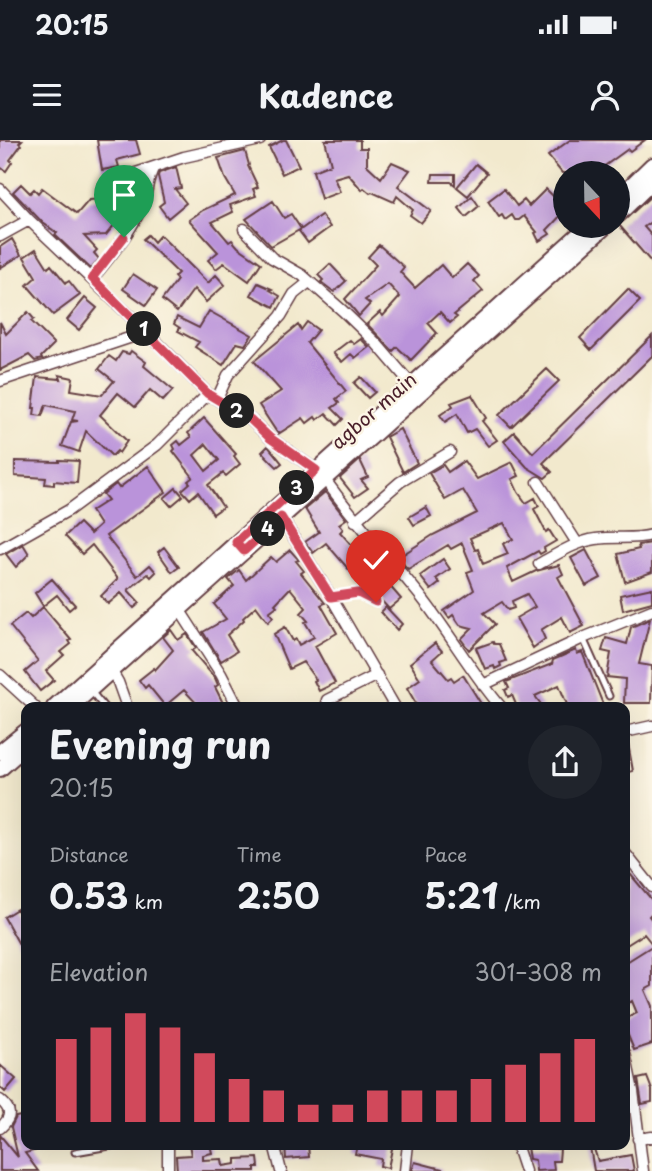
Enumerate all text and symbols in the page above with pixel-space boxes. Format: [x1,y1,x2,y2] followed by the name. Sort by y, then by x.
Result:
[35,5,109,44] text: 20:15
[258,71,394,119] text: Kadence
[28,76,66,114] icon: menu
[586,76,624,114] icon: person
[553,161,630,238] north arrow
[553,161,630,238] map controls
[94,165,154,237] pin
[105,176,143,214] icon: arrive
[127,312,162,346] pin: 1
[139,314,148,342] text: 1
[324,365,422,455] street label: agbor main
[219,394,254,428] pin: 2
[230,396,243,424] text: 2
[280,470,314,506] pin: 3
[290,473,303,501] text: 3
[250,512,286,546] pin: 4
[261,514,274,542] text: 4
[346,530,406,602] pin
[357,541,395,579] icon: check
[49,715,271,772] text: Evening run
[528,725,602,799] button: share
[49,770,114,805] text: 20:15
[49,840,129,868] text: Distance
[237,840,282,868] text: Time
[424,840,467,868] text: Pace
[49,868,128,921] text: 0.53
[237,868,320,921] text: 2:50
[424,868,498,921] text: 5:21
[128,887,163,915] text: km
[498,887,541,915] text: /km
[49,954,148,989] text: Elevation
[475,954,602,989] text: 301–308 m

